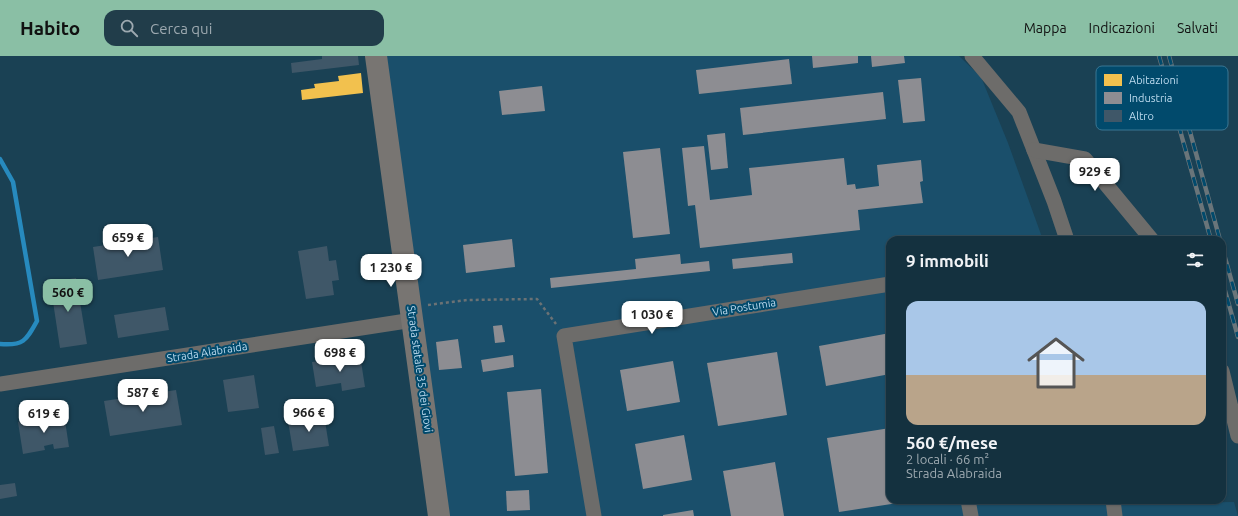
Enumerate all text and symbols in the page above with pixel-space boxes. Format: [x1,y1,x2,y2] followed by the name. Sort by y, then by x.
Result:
[104,10,384,46] search box
[20,17,80,39] text: Habito
[118,17,140,39] icon: search
[150,20,212,37] text: Cerca qui
[1024,20,1067,36] text: Mappa
[1089,20,1155,36] text: Indicazioni
[1177,20,1218,36] text: Salvati
[1096,66,1228,130] legend
[1129,74,1178,86] text: Abitazioni
[1129,92,1172,104] text: Industria
[1129,110,1154,122] text: Altro
[1067,158,1123,192] pin: 929 €
[1079,164,1111,178] text: 929 €
[100,224,156,258] pin: 659 €
[112,230,144,244] text: 659 €
[1184,249,1206,271] icon: filters
[906,251,989,270] text: 9 immobili
[354,254,428,288] pin: 1 230 €
[370,260,412,274] text: 1 230 €
[40,279,96,313] pin: 560 €
[52,285,84,299] text: 560 €
[711,296,777,318] street label: Via Postumia
[615,301,689,335] pin: 1 030 €
[405,305,435,433] street label: Strada statale 35 dei Giovi
[631,307,673,321] text: 1 030 €
[1020,327,1092,399] icon: home
[312,339,368,373] pin: 698 €
[166,340,248,364] street label: Strada Alabraida
[324,345,356,359] text: 698 €
[115,379,171,413] pin: 587 €
[127,385,159,399] text: 587 €
[281,399,337,433] pin: 966 €
[16,400,72,434] pin: 619 €
[293,405,325,419] text: 966 €
[28,406,60,420] text: 619 €
[906,433,998,452] text: 560 €/mese
[906,452,989,466] text: 2 locali · 66 m²
[906,466,1002,480] text: Strada Alabraida

